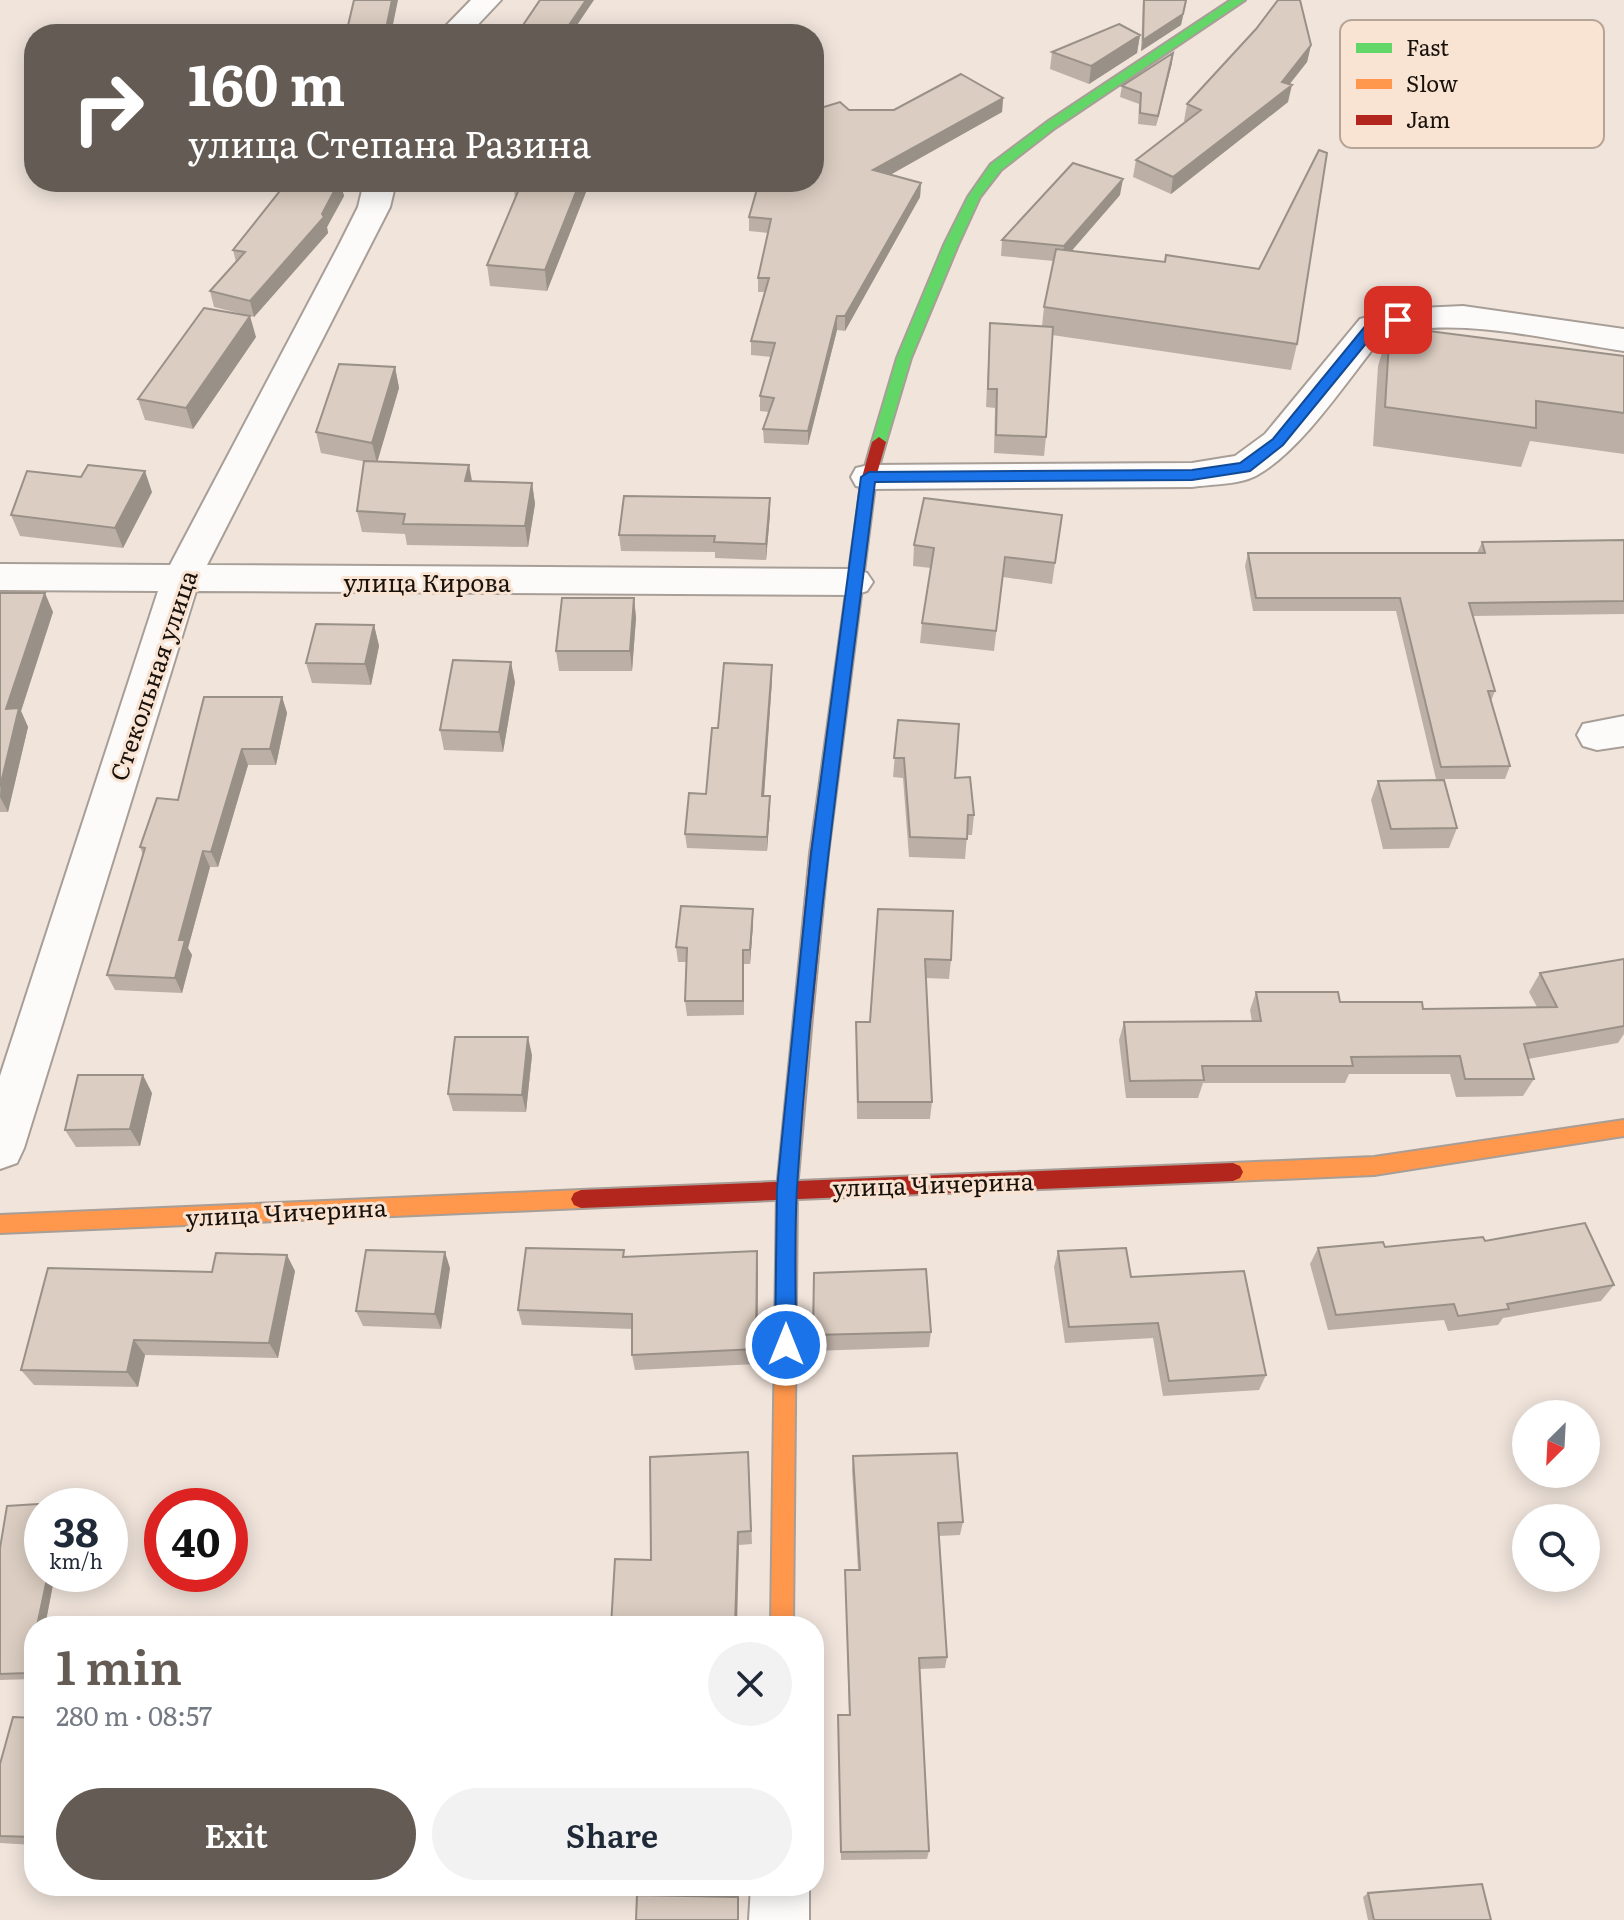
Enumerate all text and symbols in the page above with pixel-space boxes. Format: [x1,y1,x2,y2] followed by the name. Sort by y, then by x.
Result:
[1340,20,1604,148] legend
[1406,30,1449,63] text: Fast
[188,40,345,123] text: 160 m
[56,56,160,160] icon: right
[1406,66,1458,99] text: Slow
[1406,102,1450,135] text: Jam
[188,116,591,169] text: улица Степана Разина
[1364,286,1432,354] pin
[1376,298,1420,342] icon: arrive
[343,564,511,599] street label: улица Кирова
[100,565,204,785] street label: Стекольная улица
[832,1162,1034,1204] street label: улица Чичерина
[185,1188,387,1234] street label: улица Чичерина
[744,1303,828,1387] position arrow
[1512,1400,1600,1488] north arrow
[1512,1400,1600,1592] map controls
[144,1488,248,1592] speed limit sign: 40
[53,1500,99,1559] text: 38
[1512,1504,1600,1592] button: search
[49,1545,103,1575] text: km/h
[56,1629,182,1700] text: 1 min
[708,1642,792,1726] button: close
[56,1695,212,1734] text: 280 m · 08:57
[56,1788,416,1880] button: Exit
[432,1788,792,1880] button: Share

